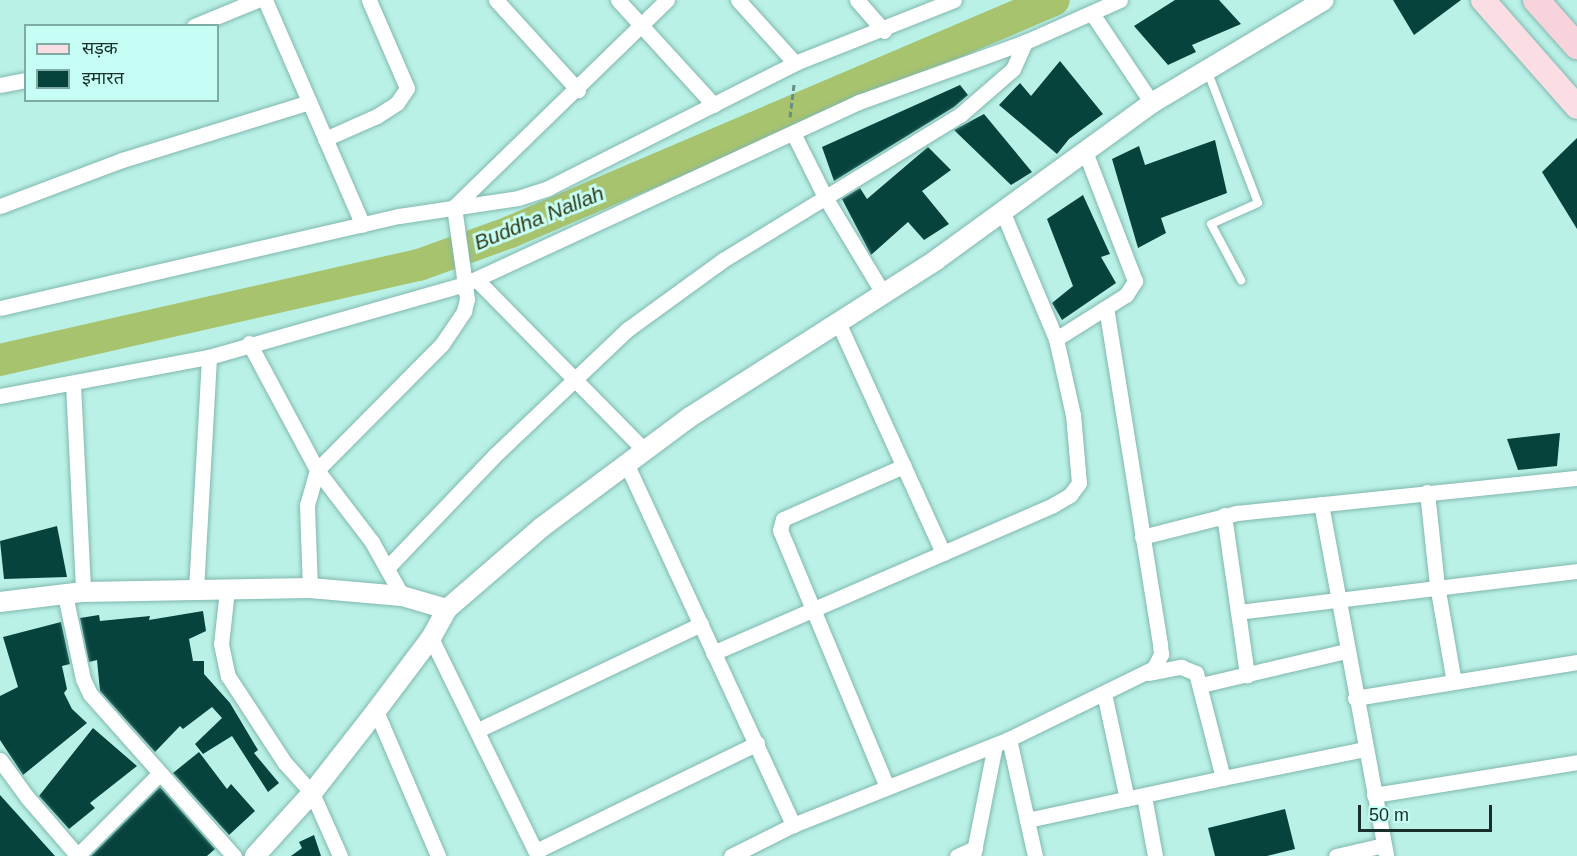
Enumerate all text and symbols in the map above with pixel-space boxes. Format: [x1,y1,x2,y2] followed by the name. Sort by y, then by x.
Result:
[24,24,219,102] legend
[82,38,118,58] text: सड़क
[82,68,124,88] text: इमारत
[470,181,608,255] water label: Buddha Nallah
[1361,793,1494,831] scale bar
[1369,805,1409,825] text: 50 m

